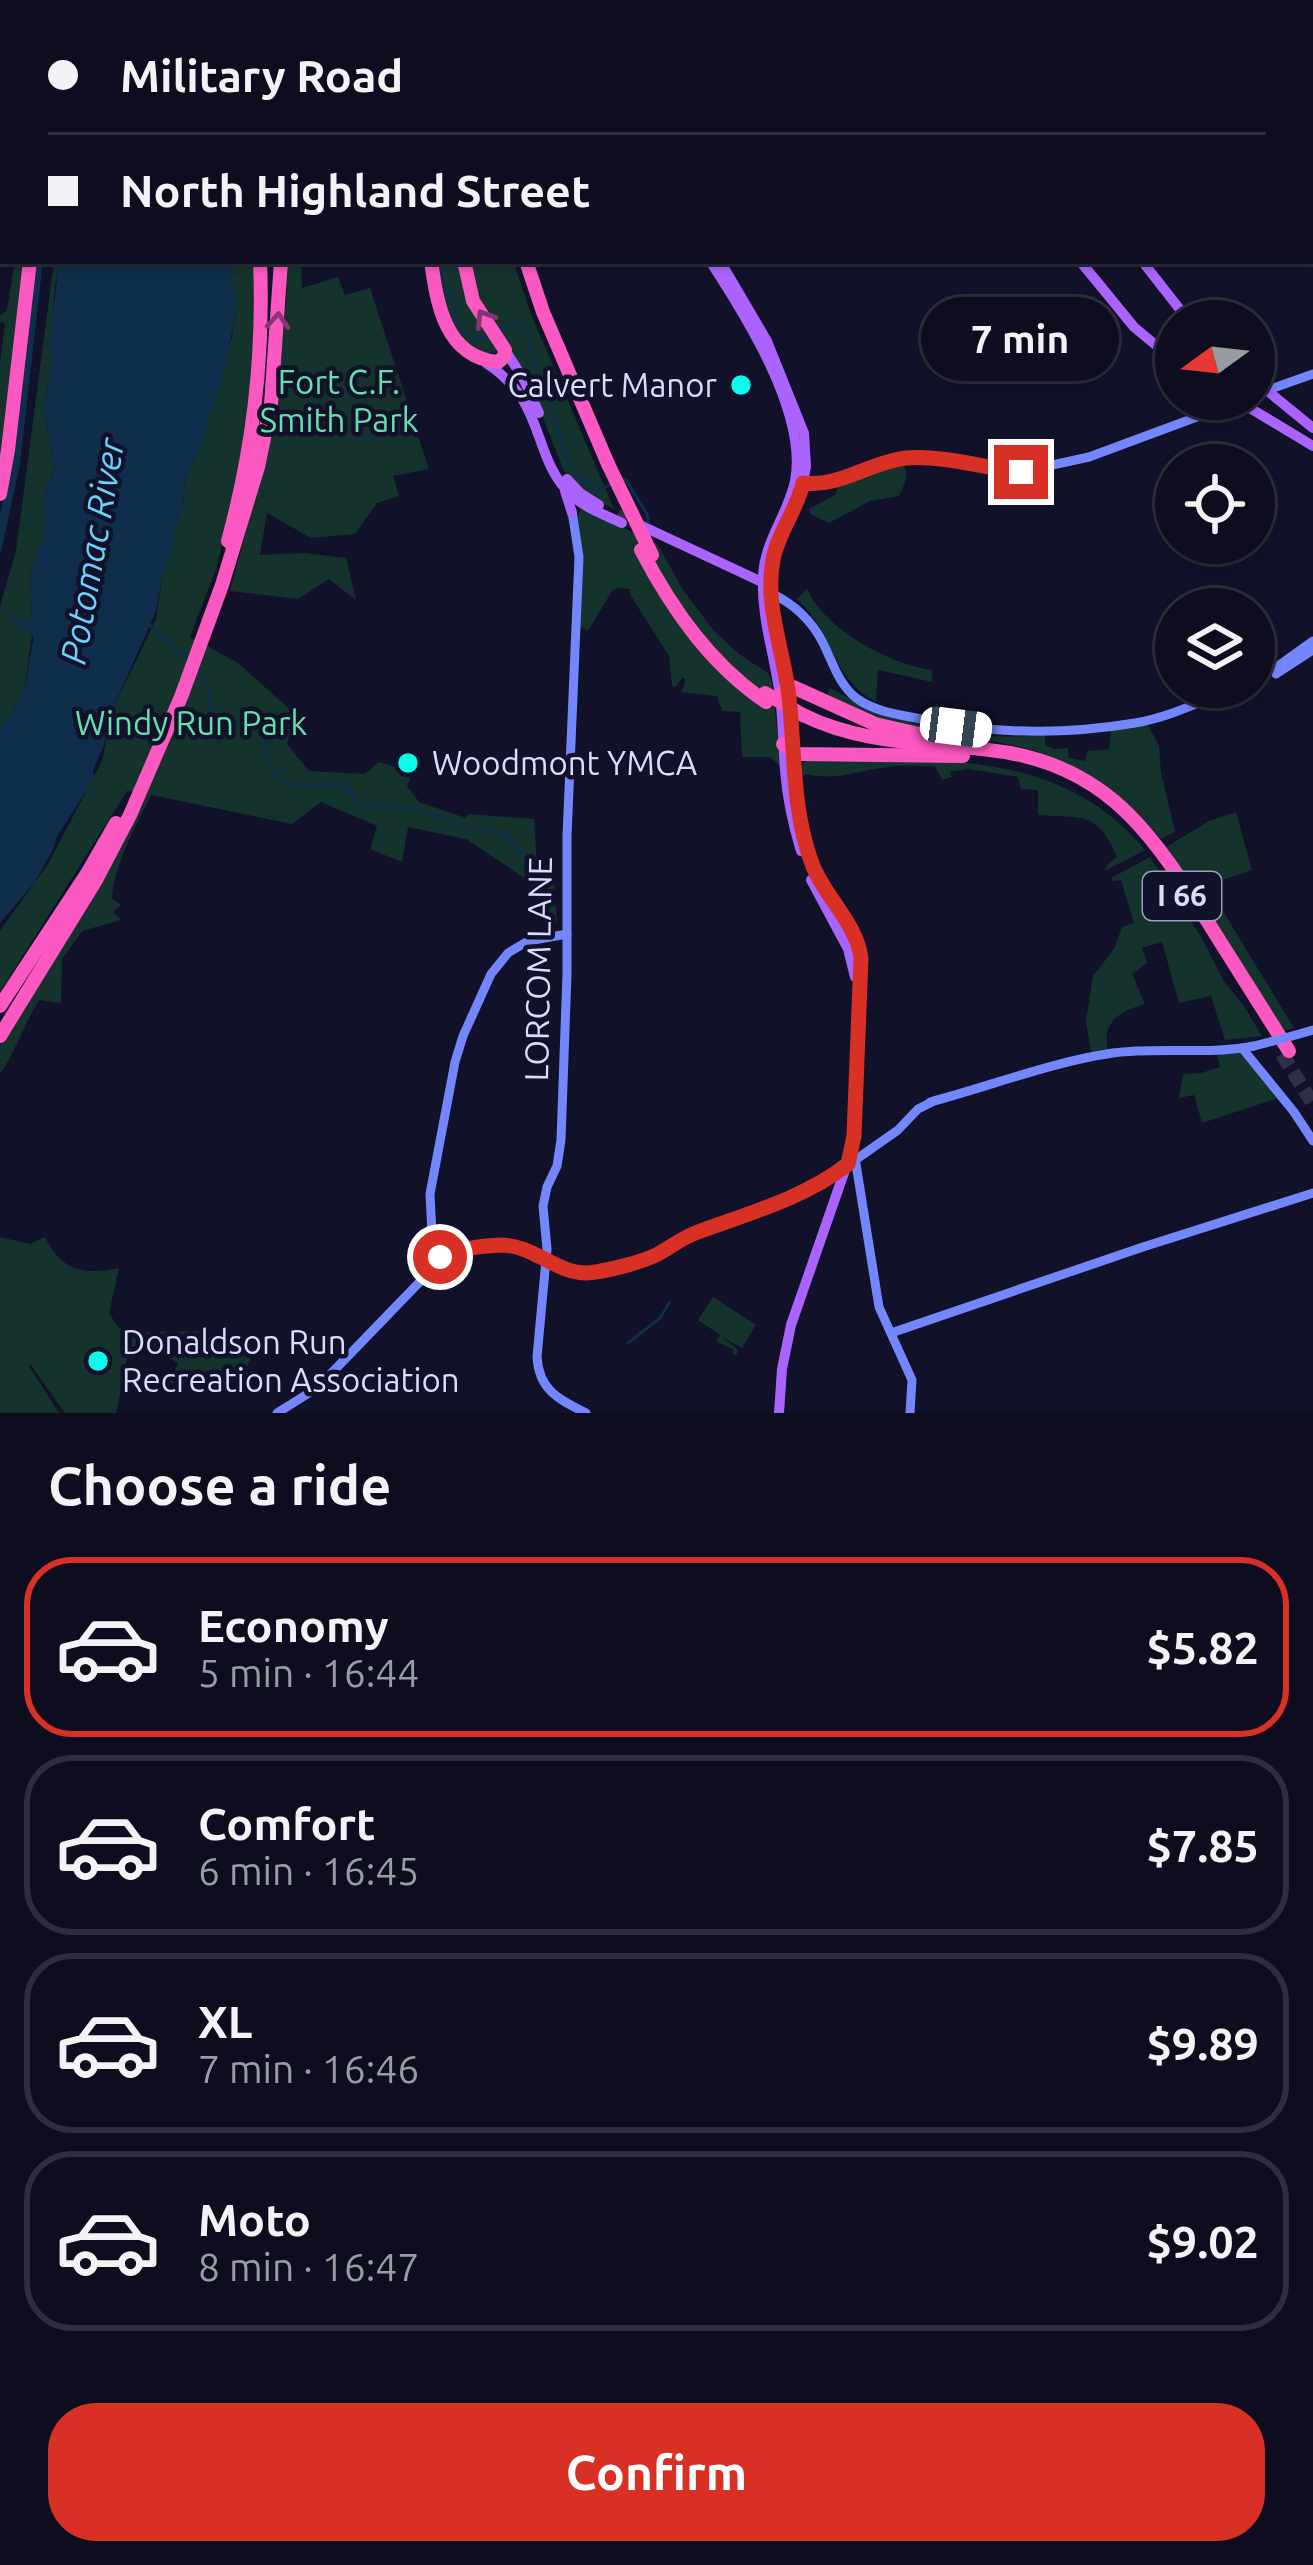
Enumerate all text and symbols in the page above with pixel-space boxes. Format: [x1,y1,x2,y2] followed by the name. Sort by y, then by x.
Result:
[120,50,403,101] text: Military Road
[120,165,590,216] text: North Highland Street
[922,298,1120,382] callout: 7 min
[1155,300,1275,420] north arrow
[1155,300,1275,708] map controls
[476,309,498,331] one-way arrow
[265,311,291,330] one-way arrow
[971,317,1069,360] text: 7 min
[260,363,419,438] park label: Fort C.F. Smith Park
[508,366,717,403] place label: Calvert Manor
[728,372,754,398] marker: Calvert Manor
[51,434,132,667] water label: Potomac River
[1155,444,1275,564] button: locate
[994,445,1048,499] route end
[1155,588,1275,708] button: layers
[75,704,307,741] park label: Windy Run Park
[918,705,994,749] car
[432,744,698,781] place label: Woodmont YMCA
[395,750,421,776] marker: Woodmont YMCA
[517,856,558,1082] street label: LORCOM LANE
[1143,872,1221,920] road number: I 66
[413,1230,467,1284] route start
[122,1323,460,1398] place label: Donaldson Run Recreation Association
[85,1348,111,1374] marker: Donaldson Run Recreation Association
[48,1455,391,1515] text: Choose a ride
[54,1593,162,1701] icon: car
[198,1600,389,1651] text: Economy
[1146,1622,1259,1673] text: $5.82
[198,1651,419,1694] text: 5 min · 16:44
[54,1791,162,1899] icon: car
[198,1798,375,1849] text: Comfort
[1146,1820,1259,1871] text: $7.85
[198,1849,419,1892] text: 6 min · 16:45
[54,1989,162,2097] icon: car
[198,1996,252,2047] text: XL
[1146,2018,1259,2069] text: $9.89
[198,2047,419,2090] text: 7 min · 16:46
[54,2187,162,2295] icon: car
[198,2194,311,2245] text: Moto
[1146,2216,1259,2267] text: $9.02
[198,2245,419,2288] text: 8 min · 16:47
[48,2403,1265,2541] button: Confirm

